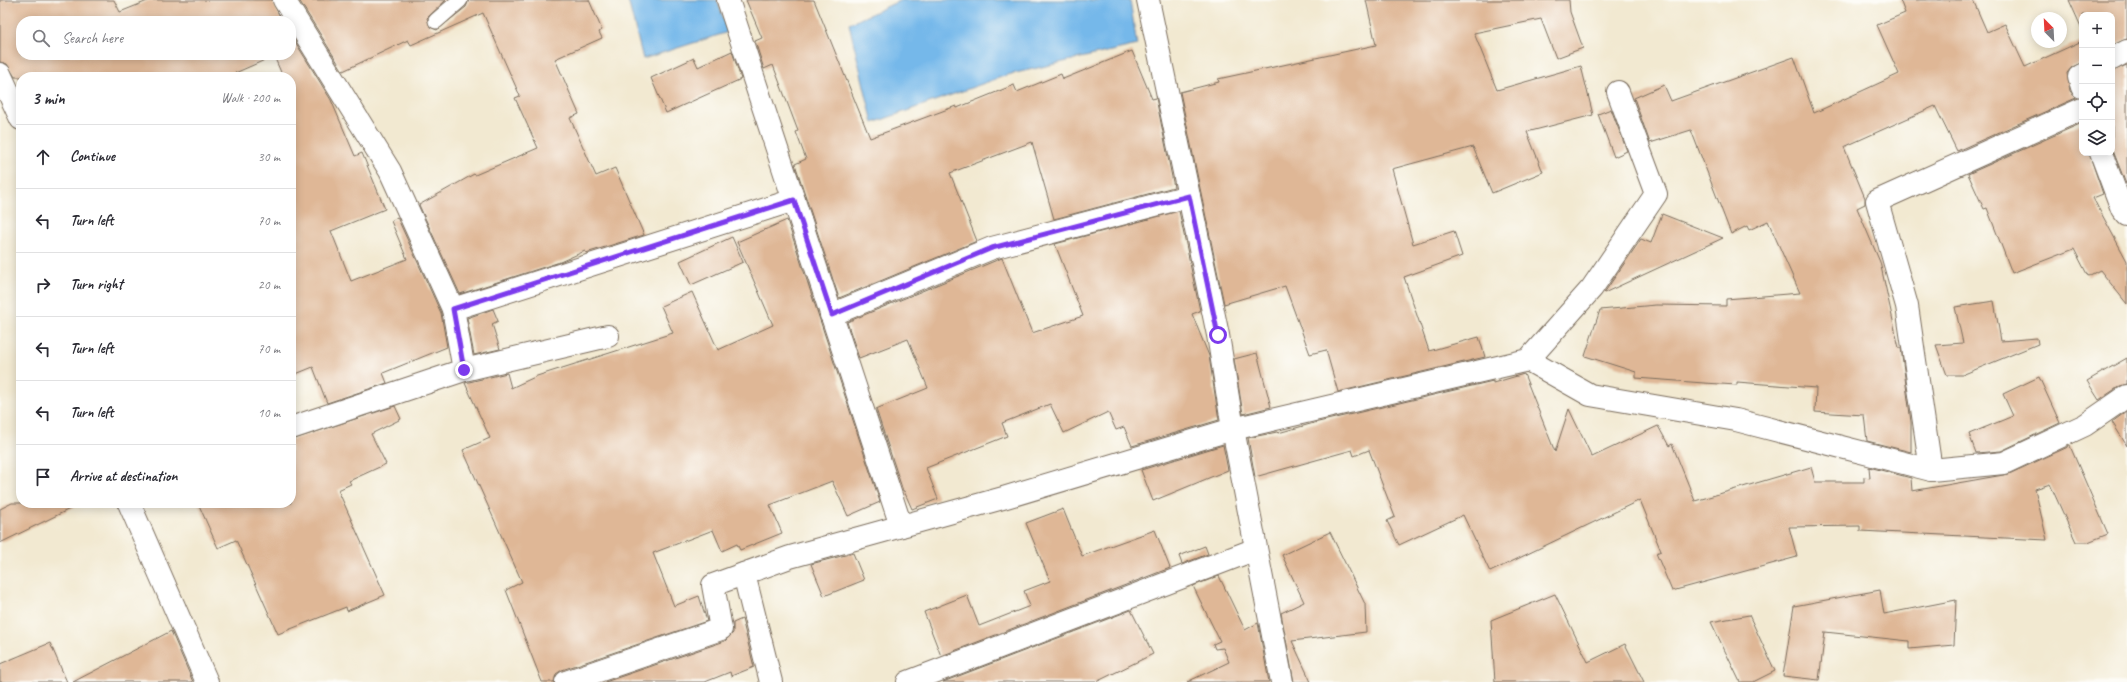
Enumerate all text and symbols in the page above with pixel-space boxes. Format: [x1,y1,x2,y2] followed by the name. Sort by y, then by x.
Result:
[2031,12,2067,48] north arrow
[2079,12,2115,156] map controls
[2079,12,2115,48] button: +
[16,16,296,60] search box
[30,27,52,49] icon: search
[62,29,123,48] text: Search here
[2079,48,2115,84] button: −
[2079,84,2115,120] button: locate
[32,88,65,109] text: 3 min
[221,90,280,106] text: Walk · 200 m
[2079,120,2115,156] button: layers
[32,146,54,168] icon: ahead
[70,147,115,166] text: Continue
[258,149,280,165] text: 30 m
[32,210,54,232] icon: left
[70,211,113,230] text: Turn left
[258,213,280,229] text: 70 m
[32,274,54,296] icon: right
[70,275,123,294] text: Turn right
[258,277,280,293] text: 20 m
[1209,326,1227,344] route start
[32,338,54,360] icon: left
[70,339,113,358] text: Turn left
[258,341,280,357] text: 70 m
[455,361,473,379] route end
[32,402,54,424] icon: left
[70,403,113,422] text: Turn left
[258,405,280,421] text: 10 m
[32,466,54,488] icon: arrive
[70,467,177,486] text: Arrive at destination

